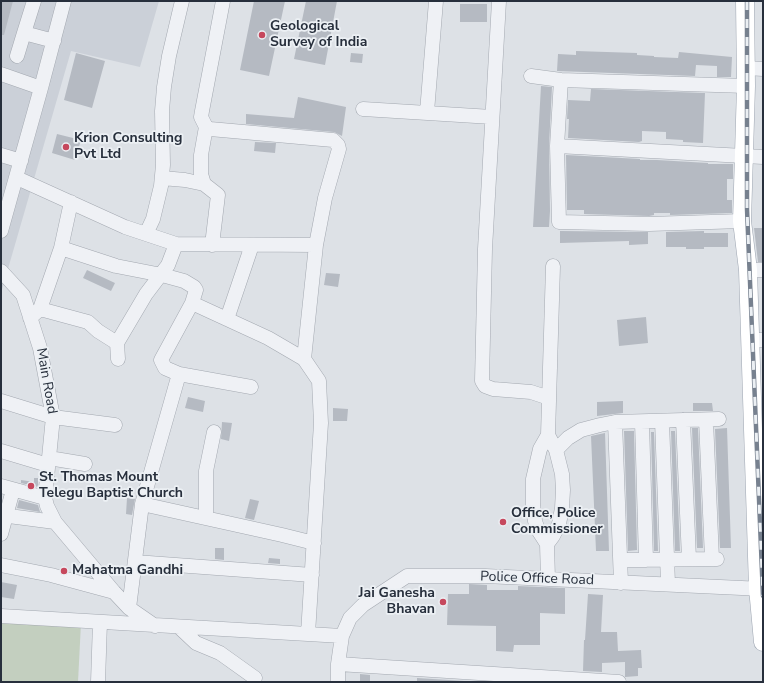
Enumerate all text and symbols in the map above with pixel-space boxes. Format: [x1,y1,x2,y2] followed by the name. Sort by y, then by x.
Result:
[270,19,367,52] place label: Geological Survey of India
[257,30,267,40] marker: Geological Survey of India
[74,131,182,164] place label: Krion Consulting Pvt Ltd
[61,142,71,152] marker: Krion Consulting Pvt Ltd
[32,347,60,415] street label: Main Road
[39,470,183,502] place label: St. Thomas Mount Telegu Baptist Church
[26,481,36,491] marker: St. Thomas Mount Telegu Baptist Church
[511,506,603,538] place label: Office, Police Commissioner
[498,517,508,527] marker: Office, Police Commissioner
[72,563,183,579] place label: Mahatma Gandhi
[59,566,69,576] marker: Mahatma Gandhi
[480,569,594,589] street label: Police Office Road
[359,586,435,618] place label: Jai Ganesha Bhavan
[438,597,448,607] marker: Jai Ganesha Bhavan

